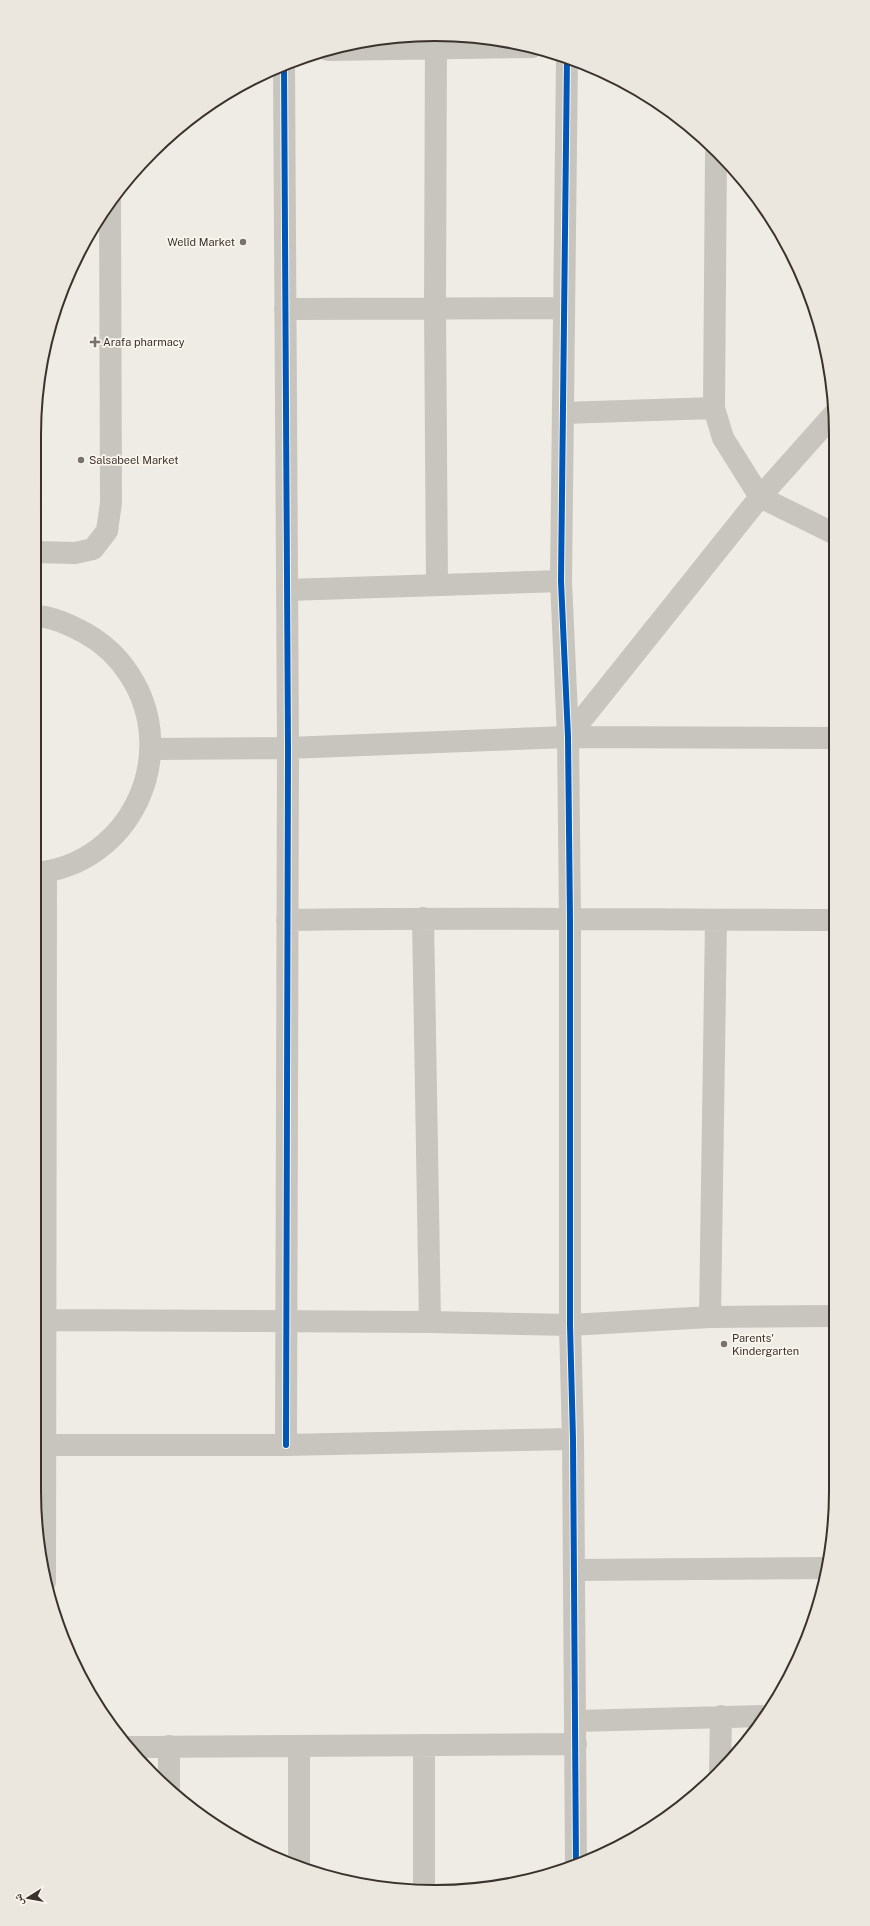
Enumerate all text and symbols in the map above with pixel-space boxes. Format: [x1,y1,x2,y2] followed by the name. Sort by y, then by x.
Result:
[167,236,235,248] place label: Welîd Market
[238,237,248,247] marker: Welîd Market
[103,336,185,348] place label: Arafa pharmacy
[90,337,100,347] marker: Arafa pharmacy
[89,454,179,466] place label: Salsabeel Market
[76,455,86,465] marker: Salsabeel Market
[732,1332,799,1357] place label: Parents' Kindergarten
[719,1339,729,1349] marker: Parents' Kindergarten
[8,1878,48,1918] north arrow
[11,1892,27,1907] text: ش

